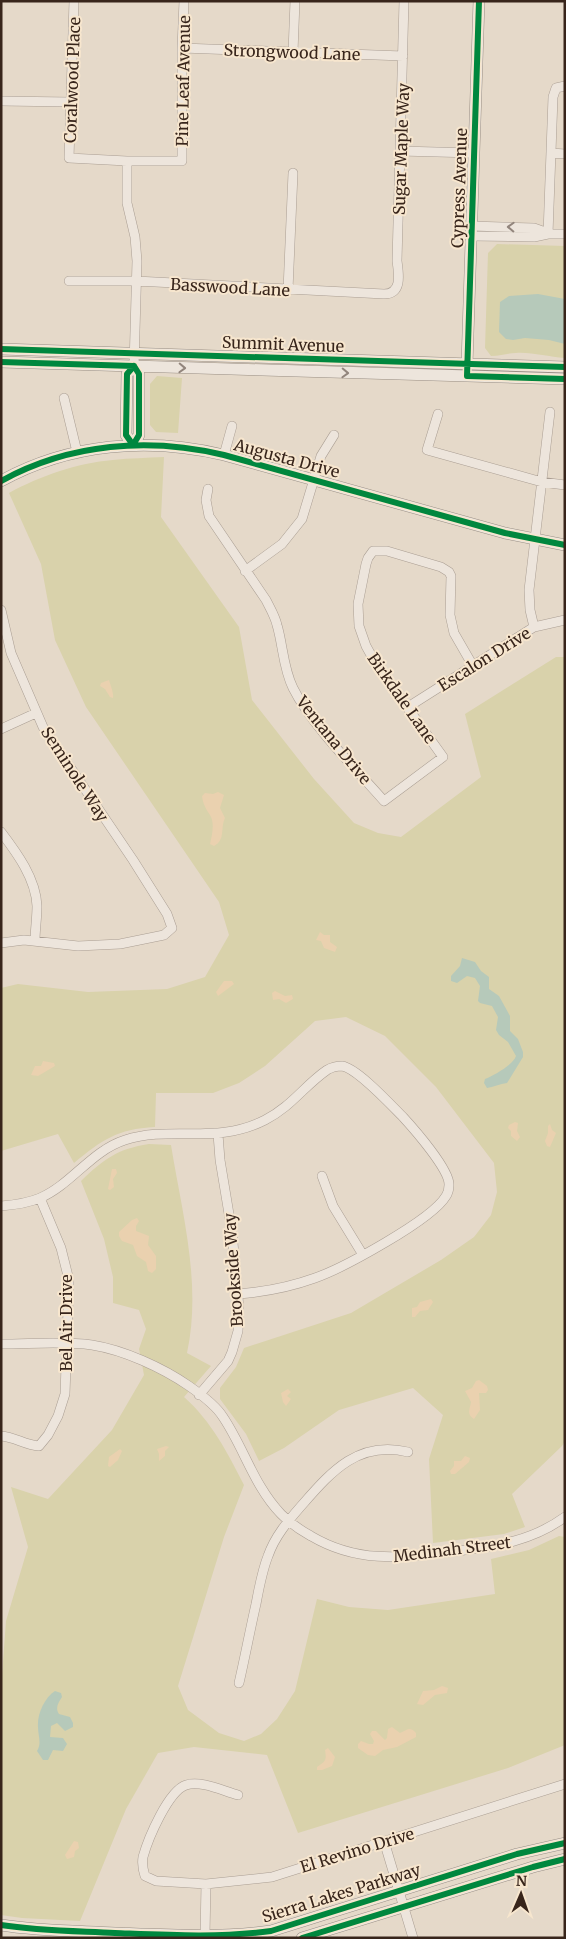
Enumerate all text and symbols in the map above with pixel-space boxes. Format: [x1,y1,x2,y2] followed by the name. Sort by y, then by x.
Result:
[172,15,194,147] street label: Pine Leaf Avenue
[60,17,84,143] street label: Coralwood Place
[223,40,361,64] street label: Strongwood Lane
[389,82,413,215] street label: Sugar Maple Way
[447,128,471,248] street label: Cypress Avenue
[506,222,514,233] one-way arrow
[170,274,290,300] street label: Basswood Lane
[222,332,344,356] street label: Summit Avenue
[179,363,187,373] one-way arrow
[341,367,349,378] one-way arrow
[231,434,342,482] street label: Augusta Drive
[434,623,534,695] street label: Escalon Drive
[363,649,441,747] street label: Birkdale Lane
[292,691,376,788] street label: Ventana Drive
[37,723,113,826] street label: Seminole Way
[219,1212,247,1328] street label: Brookside Way
[56,1274,76,1372] street label: Bel Air Drive
[392,1532,513,1566] street label: Medinah Street
[298,1823,416,1877] street label: El Revino Drive
[259,1859,423,1927] street label: Sierra Lakes Parkway
[496,1869,546,1919] north arrow
[516,1872,527,1890] text: N

